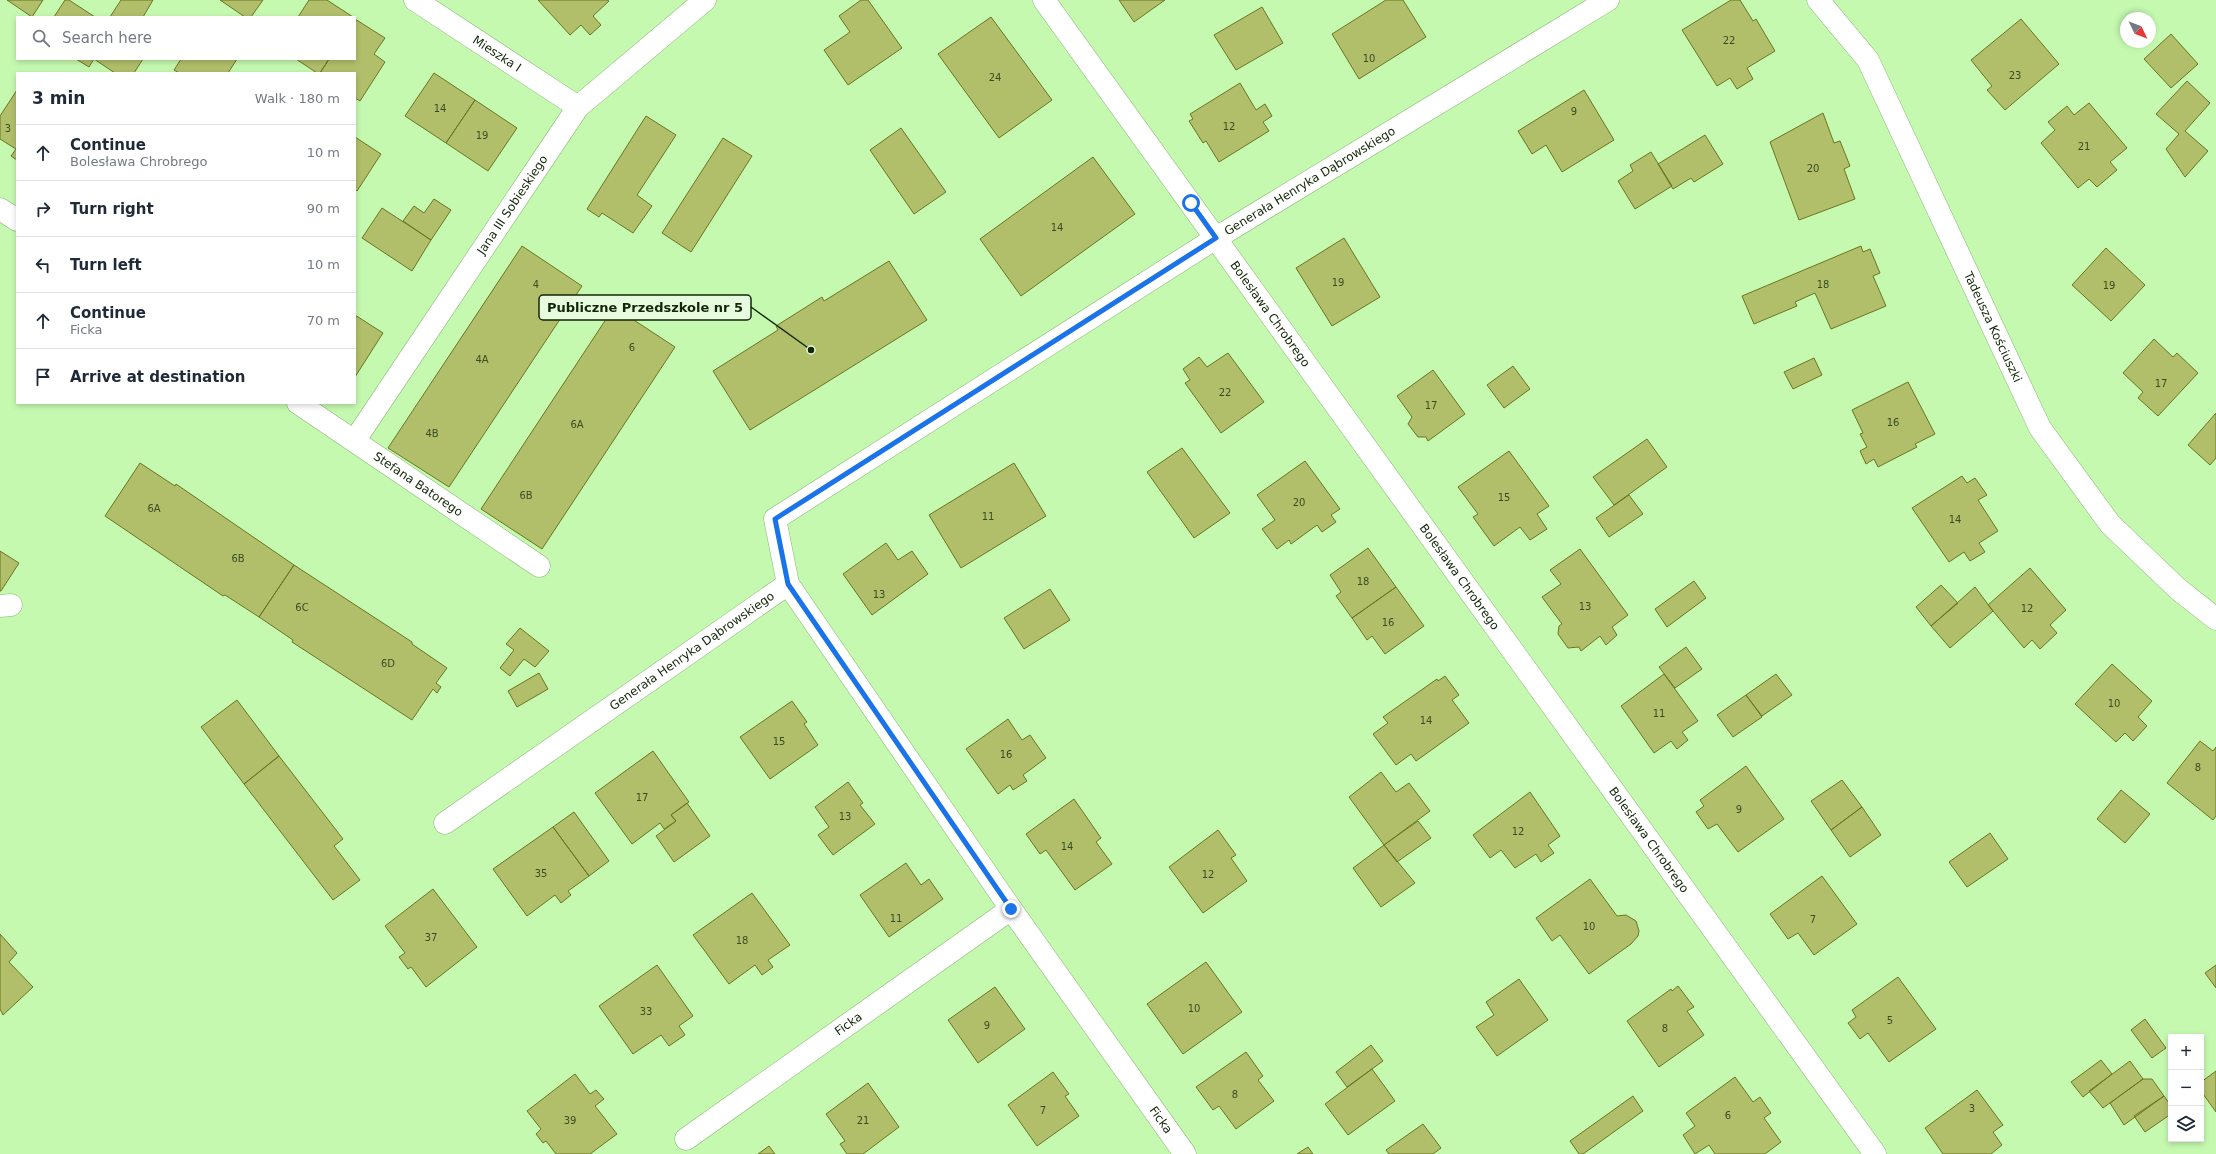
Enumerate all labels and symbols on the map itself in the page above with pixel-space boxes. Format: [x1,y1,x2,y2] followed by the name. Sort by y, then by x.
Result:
[2120,12,2156,48] north arrow
[470,33,524,75] street label: Mieszka I
[1723,35,1735,46] house number: 22
[1363,53,1375,64] house number: 10
[2009,70,2021,81] house number: 23
[989,72,1001,83] house number: 24
[434,103,446,114] house number: 14
[1571,106,1577,117] house number: 9
[1223,121,1235,132] house number: 12
[5,123,11,134] house number: 3
[1222,124,1398,238] street label: Generała Henryka Dąbrowskiego
[476,130,488,141] house number: 19
[2078,141,2090,152] house number: 21
[474,153,551,258] street label: Jana III Sobieskiego
[1807,163,1819,174] house number: 20
[1182,194,1200,212] route start
[1051,222,1063,233] house number: 14
[1227,258,1313,370] street label: Bolesława Chrobrego
[1961,269,2025,385] street label: Tadeusza Kościuszki
[1332,277,1344,288] house number: 19
[533,279,539,290] house number: 4
[1817,279,1829,290] house number: 18
[2103,280,2115,291] house number: 19
[539,295,751,320] callout: Publiczne Przedszkole nr 5
[547,300,743,315] text: Publiczne Przedszkole nr 5
[629,342,635,353] house number: 6
[475,354,489,365] house number: 4A
[2155,378,2167,389] house number: 17
[1219,387,1231,398] house number: 22
[1425,400,1437,411] house number: 17
[1887,417,1899,428] house number: 16
[570,419,584,430] house number: 6A
[425,428,439,439] house number: 4B
[371,449,465,519] street label: Stefana Batorego
[519,490,533,501] house number: 6B
[1498,492,1510,503] house number: 15
[1293,497,1305,508] house number: 20
[147,503,161,514] house number: 6A
[982,511,994,522] house number: 11
[1949,514,1961,525] house number: 14
[1417,521,1502,633] street label: Bolesława Chrobrego
[231,553,245,564] house number: 6B
[1357,576,1369,587] house number: 18
[607,589,777,713] street label: Generała Henryka Dąbrowskiego
[873,589,885,600] house number: 13
[1579,601,1591,612] house number: 13
[295,602,309,613] house number: 6C
[2021,603,2033,614] house number: 12
[1382,617,1394,628] house number: 16
[381,658,395,669] house number: 6D
[2108,698,2120,709] house number: 10
[1653,708,1665,719] house number: 11
[1420,715,1432,726] house number: 14
[773,736,785,747] house number: 15
[1000,749,1012,760] house number: 16
[2195,762,2201,773] house number: 8
[1606,784,1692,896] street label: Bolesława Chrobrego
[636,792,648,803] house number: 17
[1736,804,1742,815] house number: 9
[839,811,851,822] house number: 13
[1512,826,1524,837] house number: 12
[1061,841,1073,852] house number: 14
[535,868,547,879] house number: 35
[1202,869,1214,880] house number: 12
[1002,900,1020,918] route end
[890,913,902,924] house number: 11
[1810,914,1816,925] house number: 7
[1583,921,1595,932] house number: 10
[425,932,437,943] house number: 37
[736,935,748,946] house number: 18
[1188,1003,1200,1014] house number: 10
[640,1006,652,1017] house number: 33
[832,1010,865,1038] street label: Ficka
[1887,1015,1893,1026] house number: 5
[984,1020,990,1031] house number: 9
[1662,1023,1668,1034] house number: 8
[1232,1089,1238,1100] house number: 8
[1969,1103,1975,1114] house number: 3
[1146,1104,1175,1136] street label: Ficka
[1040,1105,1046,1116] house number: 7
[1725,1110,1731,1121] house number: 6
[564,1115,576,1126] house number: 39
[857,1115,869,1126] house number: 21

